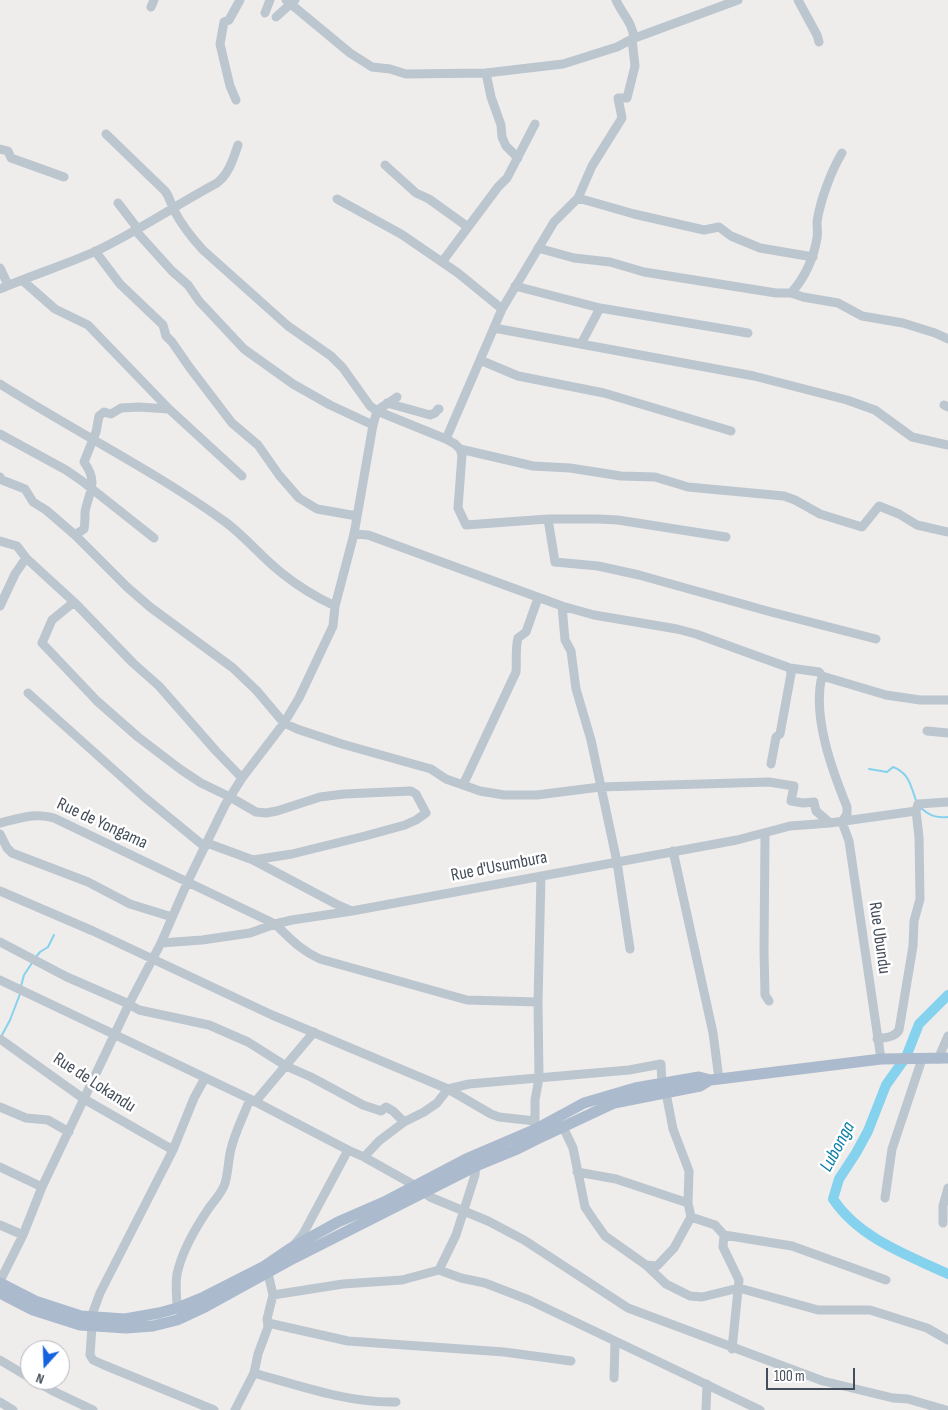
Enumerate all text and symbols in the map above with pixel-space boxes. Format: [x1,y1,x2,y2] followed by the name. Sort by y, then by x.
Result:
[53,794,151,854] street label: Rue de Yongama
[449,847,549,887] street label: Rue d'Usumbura
[863,901,895,975] street label: Rue Ubundu
[49,1048,139,1118] street label: Rue de Lokandu
[815,1118,861,1176] water label: Lubonga
[20,1340,70,1390] north arrow
[768,1358,857,1390] scale bar
[774,1367,805,1386] text: 100 m
[34,1369,46,1388] text: N

